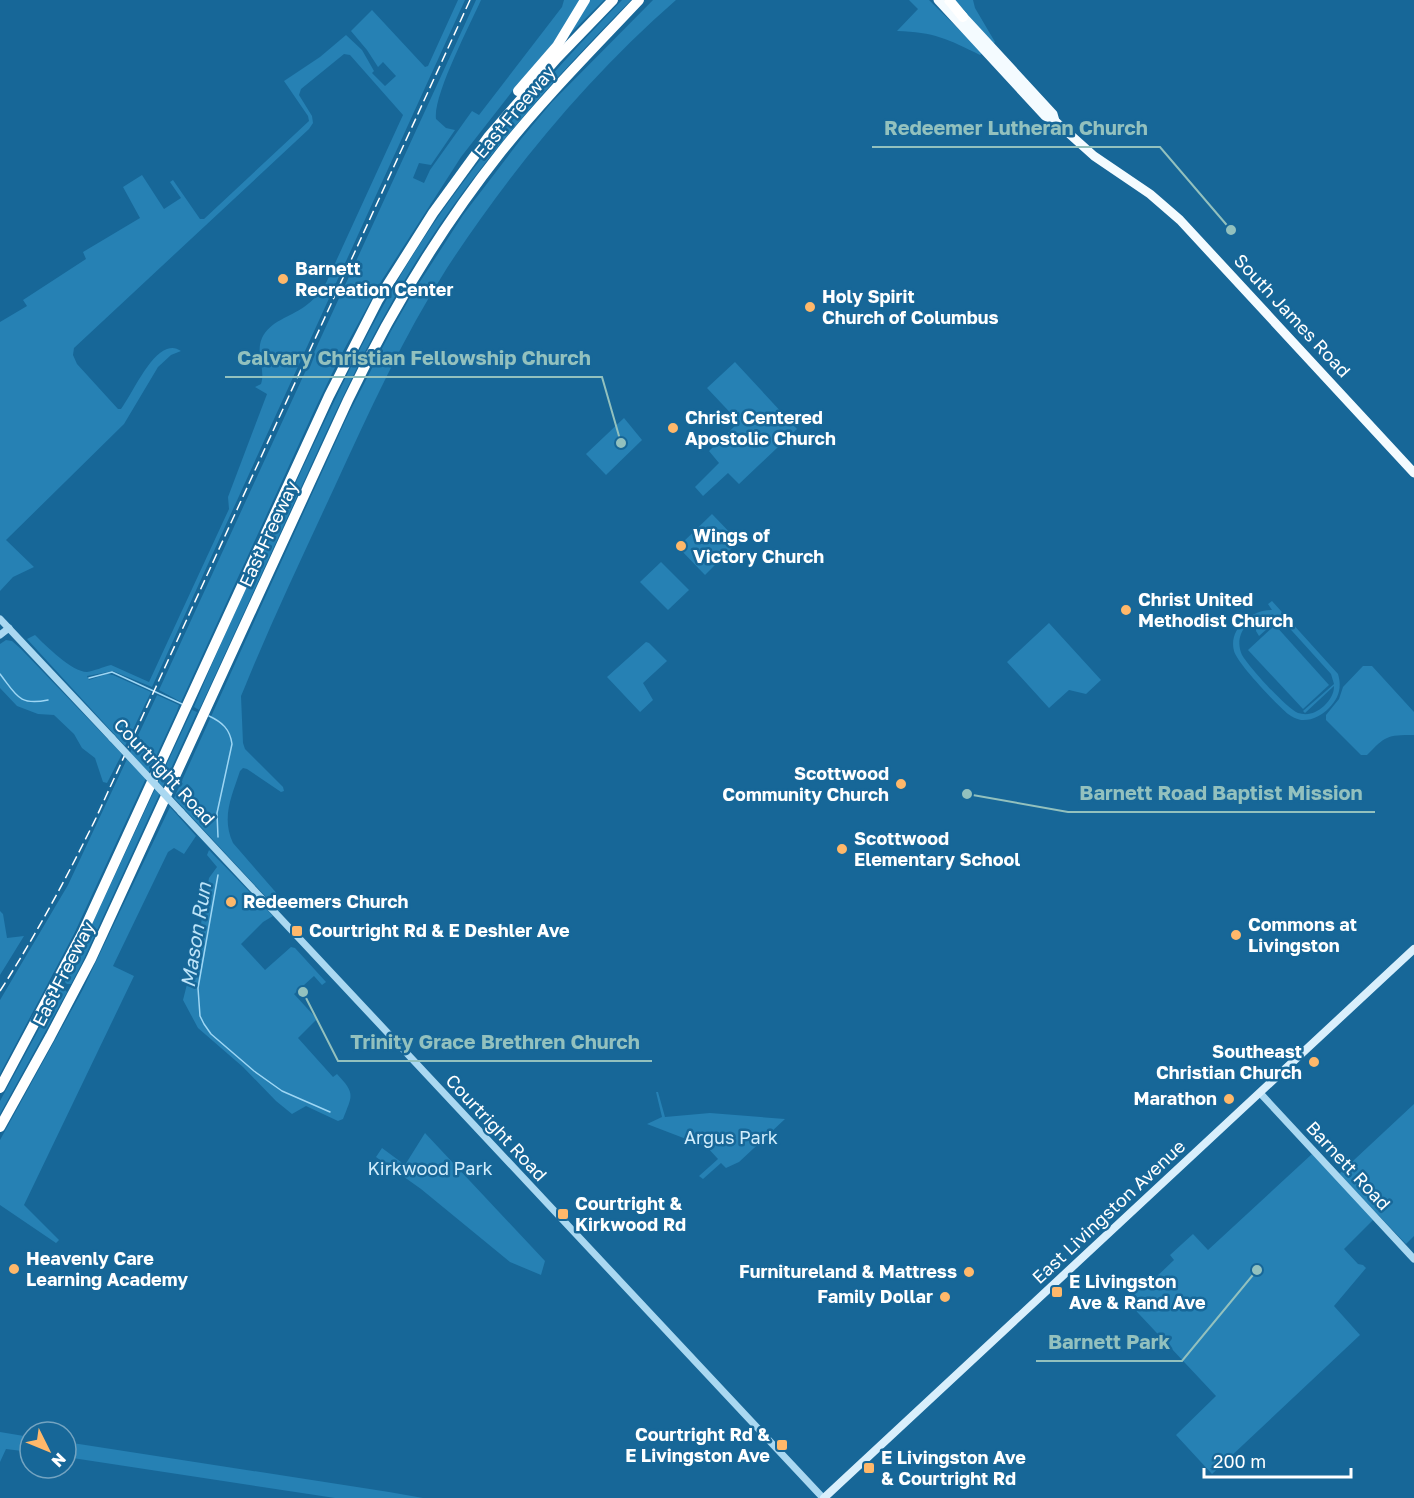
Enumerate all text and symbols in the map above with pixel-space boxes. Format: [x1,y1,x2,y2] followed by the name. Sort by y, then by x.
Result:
[469,60,559,162] street label: East Freeway
[872,109,1160,147] callout: Redeemer Lutheran Church
[884,115,1148,139] text: Redeemer Lutheran Church
[1230,249,1356,382] street label: South James Road
[295,257,453,300] place label: Barnett Recreation Center
[276,272,290,286] marker: Barnett Recreation Center
[822,285,999,328] place label: Holy Spirit Church of Columbus
[803,300,817,314] marker: Holy Spirit Church of Columbus
[225,339,602,377] callout: Calvary Christian Fellowship Church
[237,345,591,369] text: Calvary Christian Fellowship Church
[685,406,836,449] place label: Christ Centered Apostolic Church
[666,421,680,435] marker: Christ Centered Apostolic Church
[234,477,302,590] street label: East Freeway
[693,524,824,567] place label: Wings of Victory Church
[674,539,688,553] marker: Wings of Victory Church
[1138,588,1294,631] place label: Christ United Methodist Church
[1119,603,1133,617] marker: Christ United Methodist Church
[110,713,220,829] street label: Courtright Road
[722,762,889,805] place label: Scottwood Community Church
[1068,774,1375,812] callout: Barnett Road Baptist Mission
[894,777,908,791] marker: Scottwood Community Church
[1079,780,1363,804] text: Barnett Road Baptist Mission
[854,827,1020,870] place label: Scottwood Elementary School
[835,842,849,856] marker: Scottwood Elementary School
[175,880,215,989] water label: Mason Run
[243,890,409,912] place label: Redeemers Church
[224,895,238,909] marker: Redeemers Church
[1248,913,1357,956] place label: Commons at Livingston
[27,918,99,1030] street label: East Freeway
[309,919,570,941] place label: Courtright Rd & E Deshler Ave
[290,924,304,938] marker: Courtright Rd & E Deshler Ave
[1229,928,1243,942] marker: Commons at Livingston
[338,1023,652,1061] callout: Trinity Grace Brethren Church
[350,1029,640,1053] text: Trinity Grace Brethren Church
[1156,1040,1302,1083] place label: Southeast Christian Church
[1307,1055,1321,1069] marker: Southeast Christian Church
[442,1069,552,1185] street label: Courtright Road
[1134,1087,1217,1109] place label: Marathon
[1222,1092,1236,1106] marker: Marathon
[1302,1116,1396,1214] street label: Barnett Road
[684,1126,778,1148] park label: Argus Park
[1027,1135,1189,1288] street label: East Livingston Avenue
[367,1157,493,1179] park label: Kirkwood Park
[575,1192,686,1235] place label: Courtright & Kirkwood Rd
[556,1207,570,1221] marker: Courtright & Kirkwood Rd
[26,1247,188,1290] place label: Heavenly Care Learning Academy
[739,1260,957,1282] place label: Furnitureland & Mattress
[7,1262,21,1276] marker: Heavenly Care Learning Academy
[962,1265,976,1279] marker: Furnitureland & Mattress
[1069,1270,1206,1313] place label: E Livingston Ave & Rand Ave
[817,1285,933,1307] place label: Family Dollar
[1050,1285,1064,1299] marker: E Livingston Ave & Rand Ave
[938,1290,952,1304] marker: Family Dollar
[1036,1323,1182,1361] callout: Barnett Park
[1048,1329,1171,1353] text: Barnett Park
[18,1420,78,1480] north arrow
[625,1423,770,1466] place label: Courtright Rd & E Livingston Ave
[775,1438,789,1452] marker: Courtright Rd & E Livingston Ave
[1204,1441,1351,1479] scale bar
[881,1446,1026,1489] place label: E Livingston Ave & Courtright Rd
[48,1449,70,1472] text: N
[1213,1450,1266,1472] text: 200 m
[862,1461,876,1475] marker: E Livingston Ave & Courtright Rd

